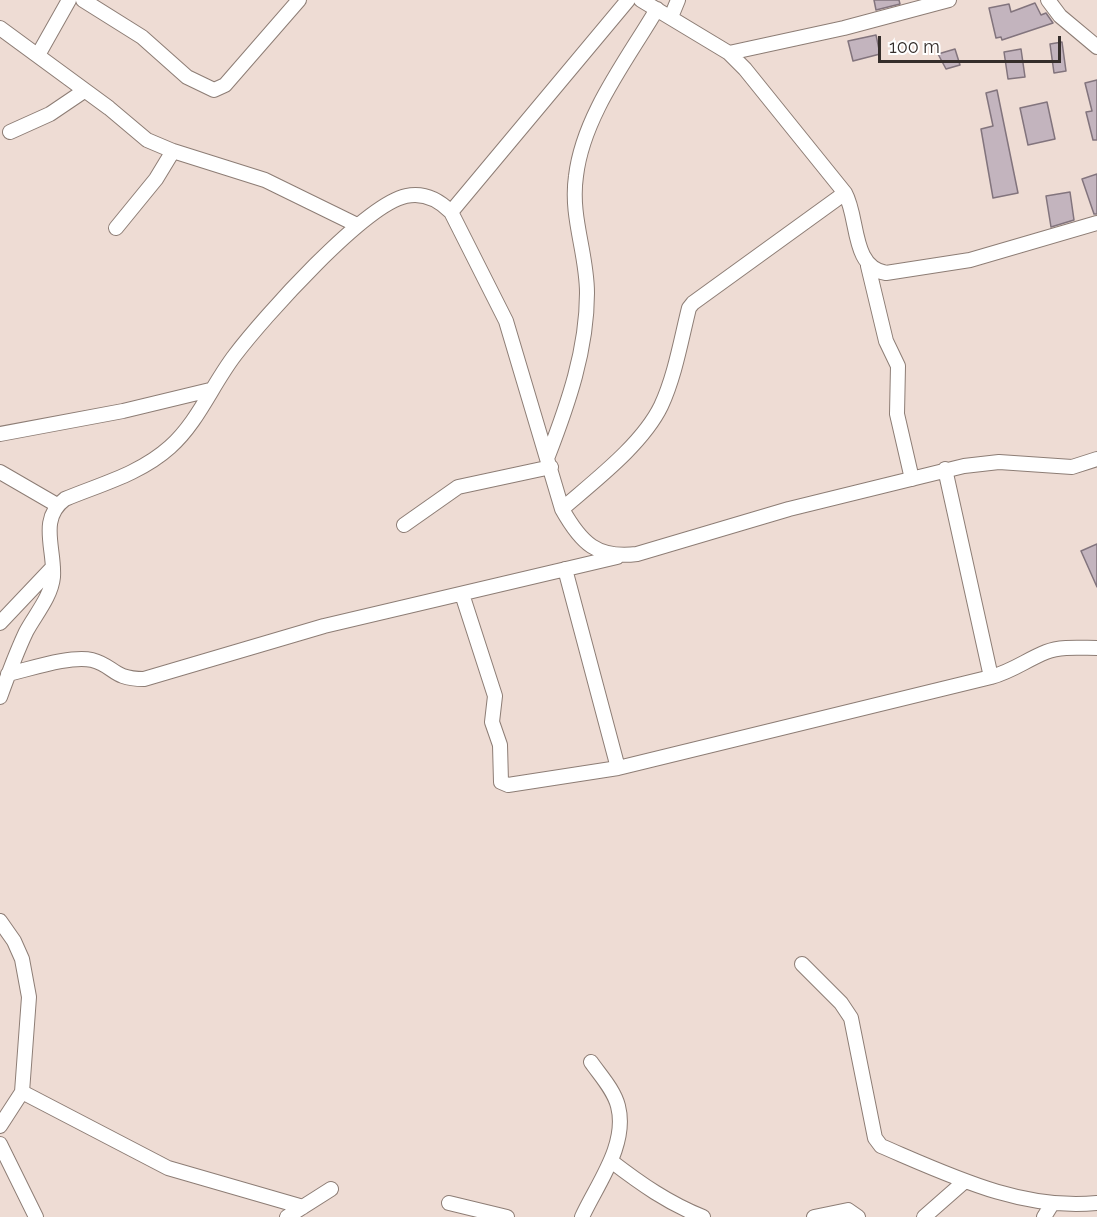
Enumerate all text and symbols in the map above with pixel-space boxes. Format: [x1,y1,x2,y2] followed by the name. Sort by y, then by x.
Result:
[881,24,1064,62] scale bar
[889,36,940,57] text: 100 m

